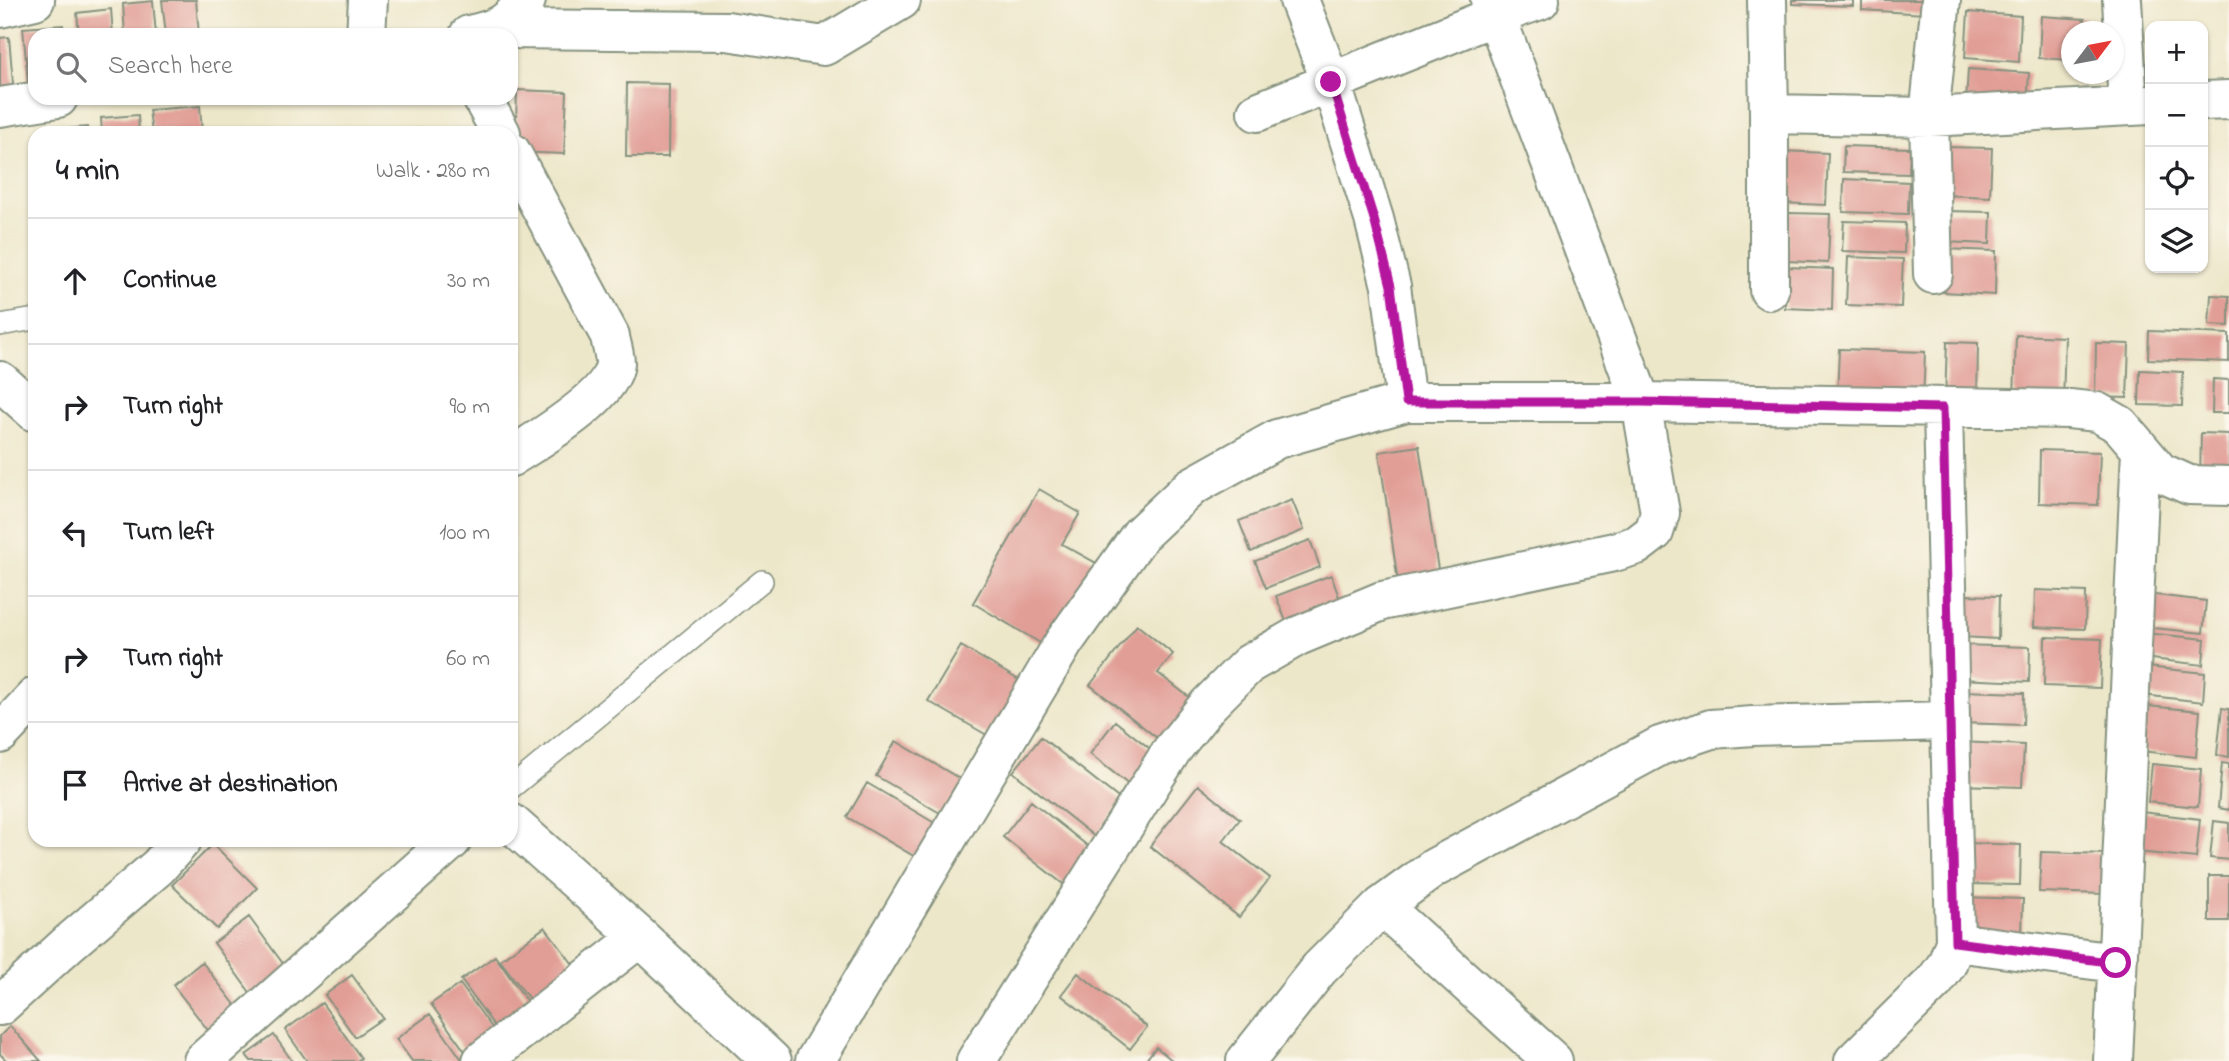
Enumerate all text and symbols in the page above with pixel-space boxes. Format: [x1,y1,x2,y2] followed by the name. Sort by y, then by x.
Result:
[2061,21,2124,84] north arrow
[2145,21,2208,273] map controls
[2145,21,2208,84] button: +
[28,28,518,105] search box
[52,48,90,86] icon: search
[108,48,233,86] text: Search here
[1315,66,1346,97] route end
[2145,84,2208,147] button: −
[2145,147,2208,210] button: locate
[56,150,119,194] text: 4 min
[376,155,490,188] text: Walk · 280 m
[2145,210,2208,273] button: layers
[56,262,94,300] icon: ahead
[123,262,216,300] text: Continue
[447,265,490,298] text: 30 m
[56,388,94,426] icon: right
[123,388,223,426] text: Turn right
[450,391,490,424] text: 90 m
[56,514,94,552] icon: left
[123,514,214,552] text: Turn left
[439,517,490,550] text: 100 m
[56,640,94,678] icon: right
[123,640,223,678] text: Turn right
[446,643,490,676] text: 60 m
[56,766,94,804] icon: arrive
[123,766,338,804] text: Arrive at destination
[2100,947,2131,978] route start

